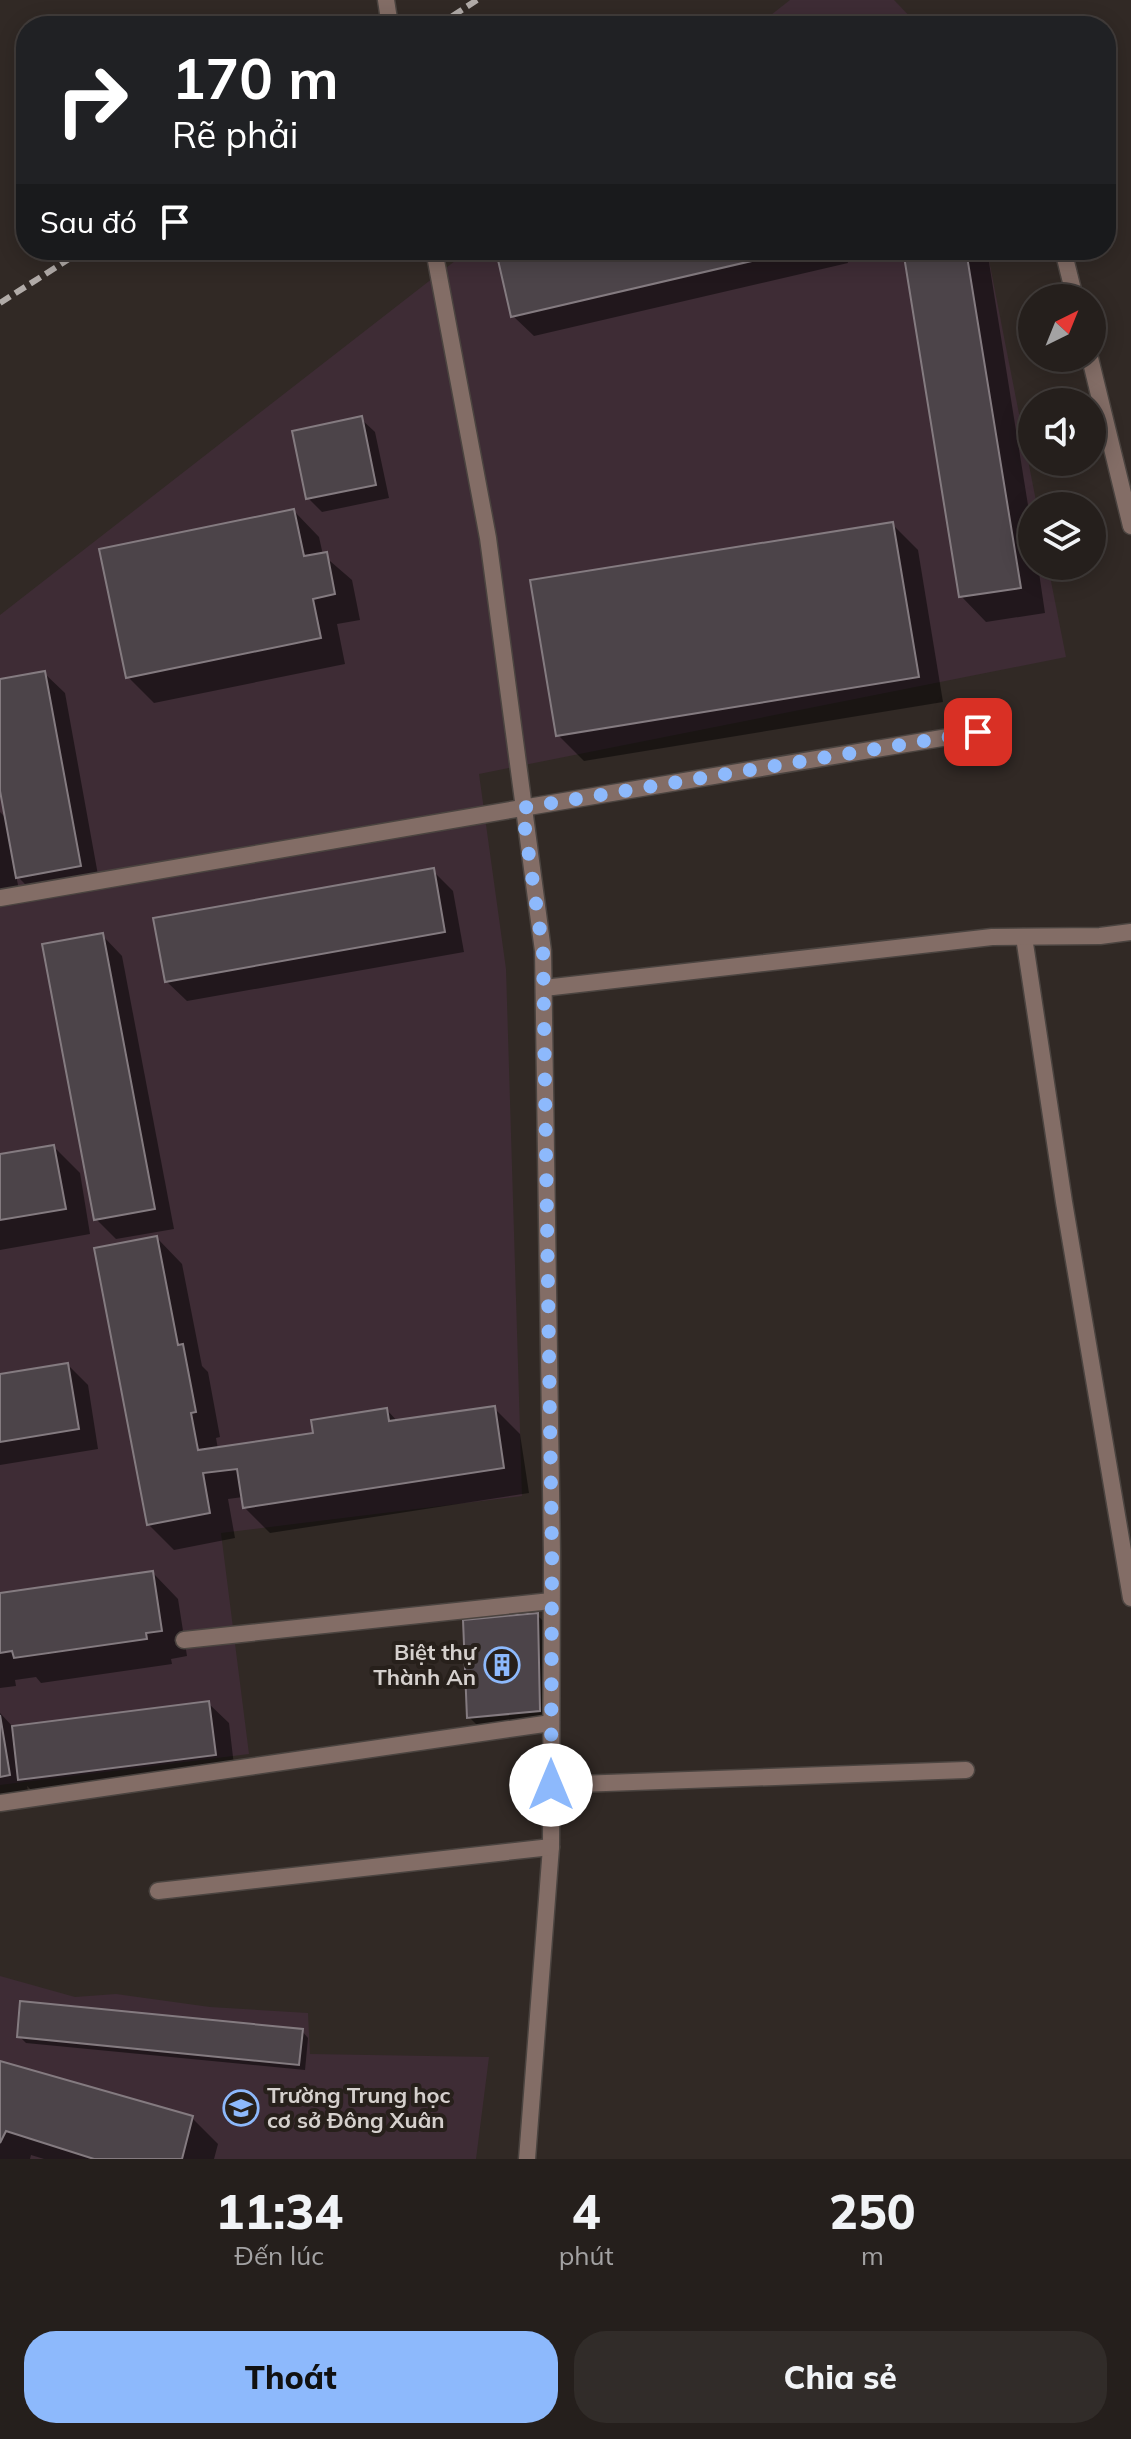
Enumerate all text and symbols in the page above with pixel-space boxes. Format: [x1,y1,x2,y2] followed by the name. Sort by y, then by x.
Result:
[172,43,339,113] text: 170 m
[40,48,144,152] icon: right
[172,112,298,157] text: Rẽ phải
[153,200,197,244] icon: arrive
[40,203,137,241] text: Sau đó
[1018,284,1106,372] north arrow
[1018,284,1106,580] map controls
[1018,388,1106,476] button: sound
[1018,492,1106,580] button: layers
[944,698,1012,766] pin
[956,710,1000,754] icon: arrive
[373,1638,478,1691] place label: Biệt thự Thành An
[483,1646,521,1684] building icon: Biệt thự Thành An
[509,1743,593,1827] position arrow
[267,2081,451,2134] place label: Trường Trung học cơ sở Đông Xuân
[222,2089,260,2127] school or university icon: Trường Trung học cơ sở Đông Xuân
[215,2181,343,2241] text: 11:34
[572,2181,601,2241] text: 4
[829,2181,916,2241] text: 250
[235,2239,324,2272] text: Đến lúc
[559,2239,614,2272] text: phút
[861,2239,884,2272] text: m
[24,2331,558,2423] button: Thoát
[574,2331,1107,2423] button: Chia sẻ

